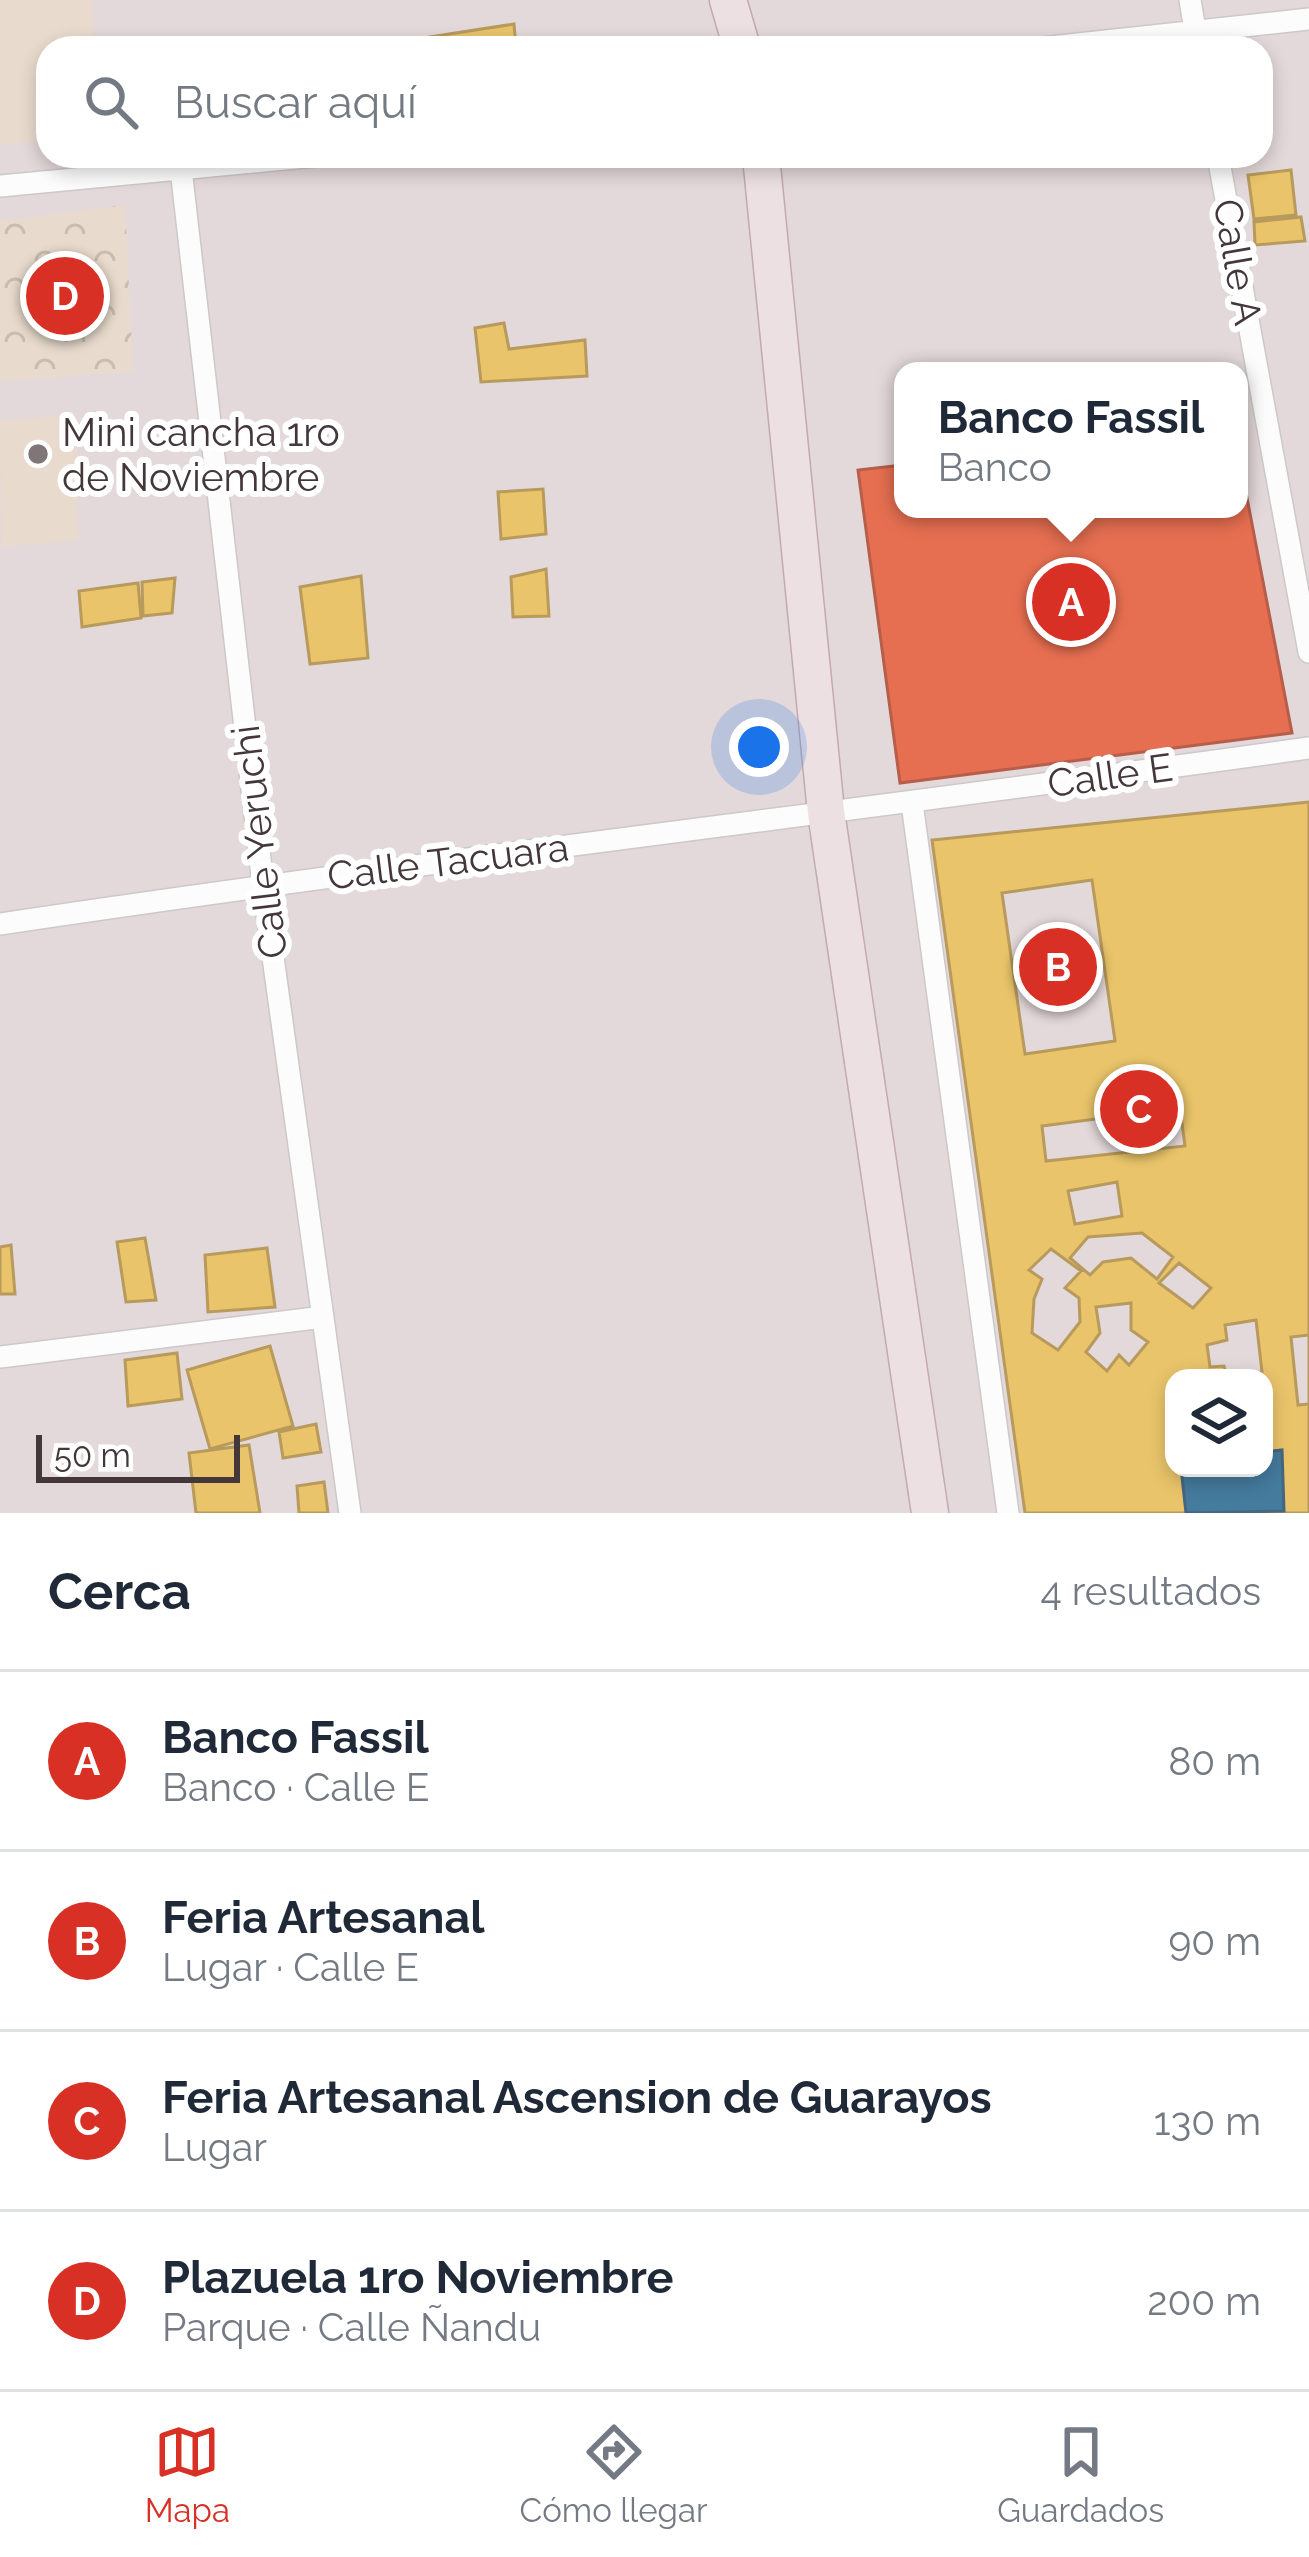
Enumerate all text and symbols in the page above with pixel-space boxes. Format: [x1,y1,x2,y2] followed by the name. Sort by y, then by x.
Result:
[36,36,1273,168] search box
[78,69,144,135] icon: search
[174,76,417,129] text: Buscar aquí
[1204,195,1272,329] street label: Calle A
[26,251,104,341] pin: D
[894,362,1248,518] popup
[938,391,1204,444] text: Banco Fassil
[62,409,340,500] place label: Mini cancha 1ro de Noviembre
[25,441,51,467] marker: Mini cancha 1ro de Noviembre
[938,444,1052,490] text: Banco
[1032,557,1110,647] pin: A
[729,717,789,777] your location
[222,723,296,961] street label: Calle Yeruchi
[1044,743,1176,807] street label: Calle E
[325,823,571,899] street label: Calle Tacuara
[1019,922,1097,1012] pin: B
[1100,1064,1178,1154] pin: C
[1165,1369,1273,1477] map controls
[1165,1369,1273,1477] button: layers
[36,1429,240,1482] scale bar
[54,1436,131,1475] text: 50 m
[48,1561,191,1621] text: Cerca
[1041,1568,1261,1614] text: 4 resultados
[162,1711,429,1764] text: Banco Fassil
[74,1738,100,1784] text: A
[1168,1738,1261,1784] text: 80 m
[162,1764,429,1810] text: Banco · Calle E
[162,1891,484,1944] text: Feria Artesanal
[74,1918,100,1964] text: B
[1168,1918,1261,1964] text: 90 m
[162,1944,419,1990] text: Lugar · Calle E
[162,2071,992,2124] text: Feria Artesanal Ascension de Guarayos
[74,2098,100,2144] text: C
[1154,2098,1261,2144] text: 130 m
[162,2124,267,2170] text: Lugar
[162,2251,673,2304] text: Plazuela 1ro Noviembre
[73,2278,101,2324] text: D
[1147,2278,1261,2324] text: 200 m
[162,2304,541,2350] text: Parque · Calle Ñandu
[145,2419,230,2530] tab: Mapa
[520,2419,708,2530] tab: Cómo llegar
[997,2419,1164,2530] tab: Guardados

